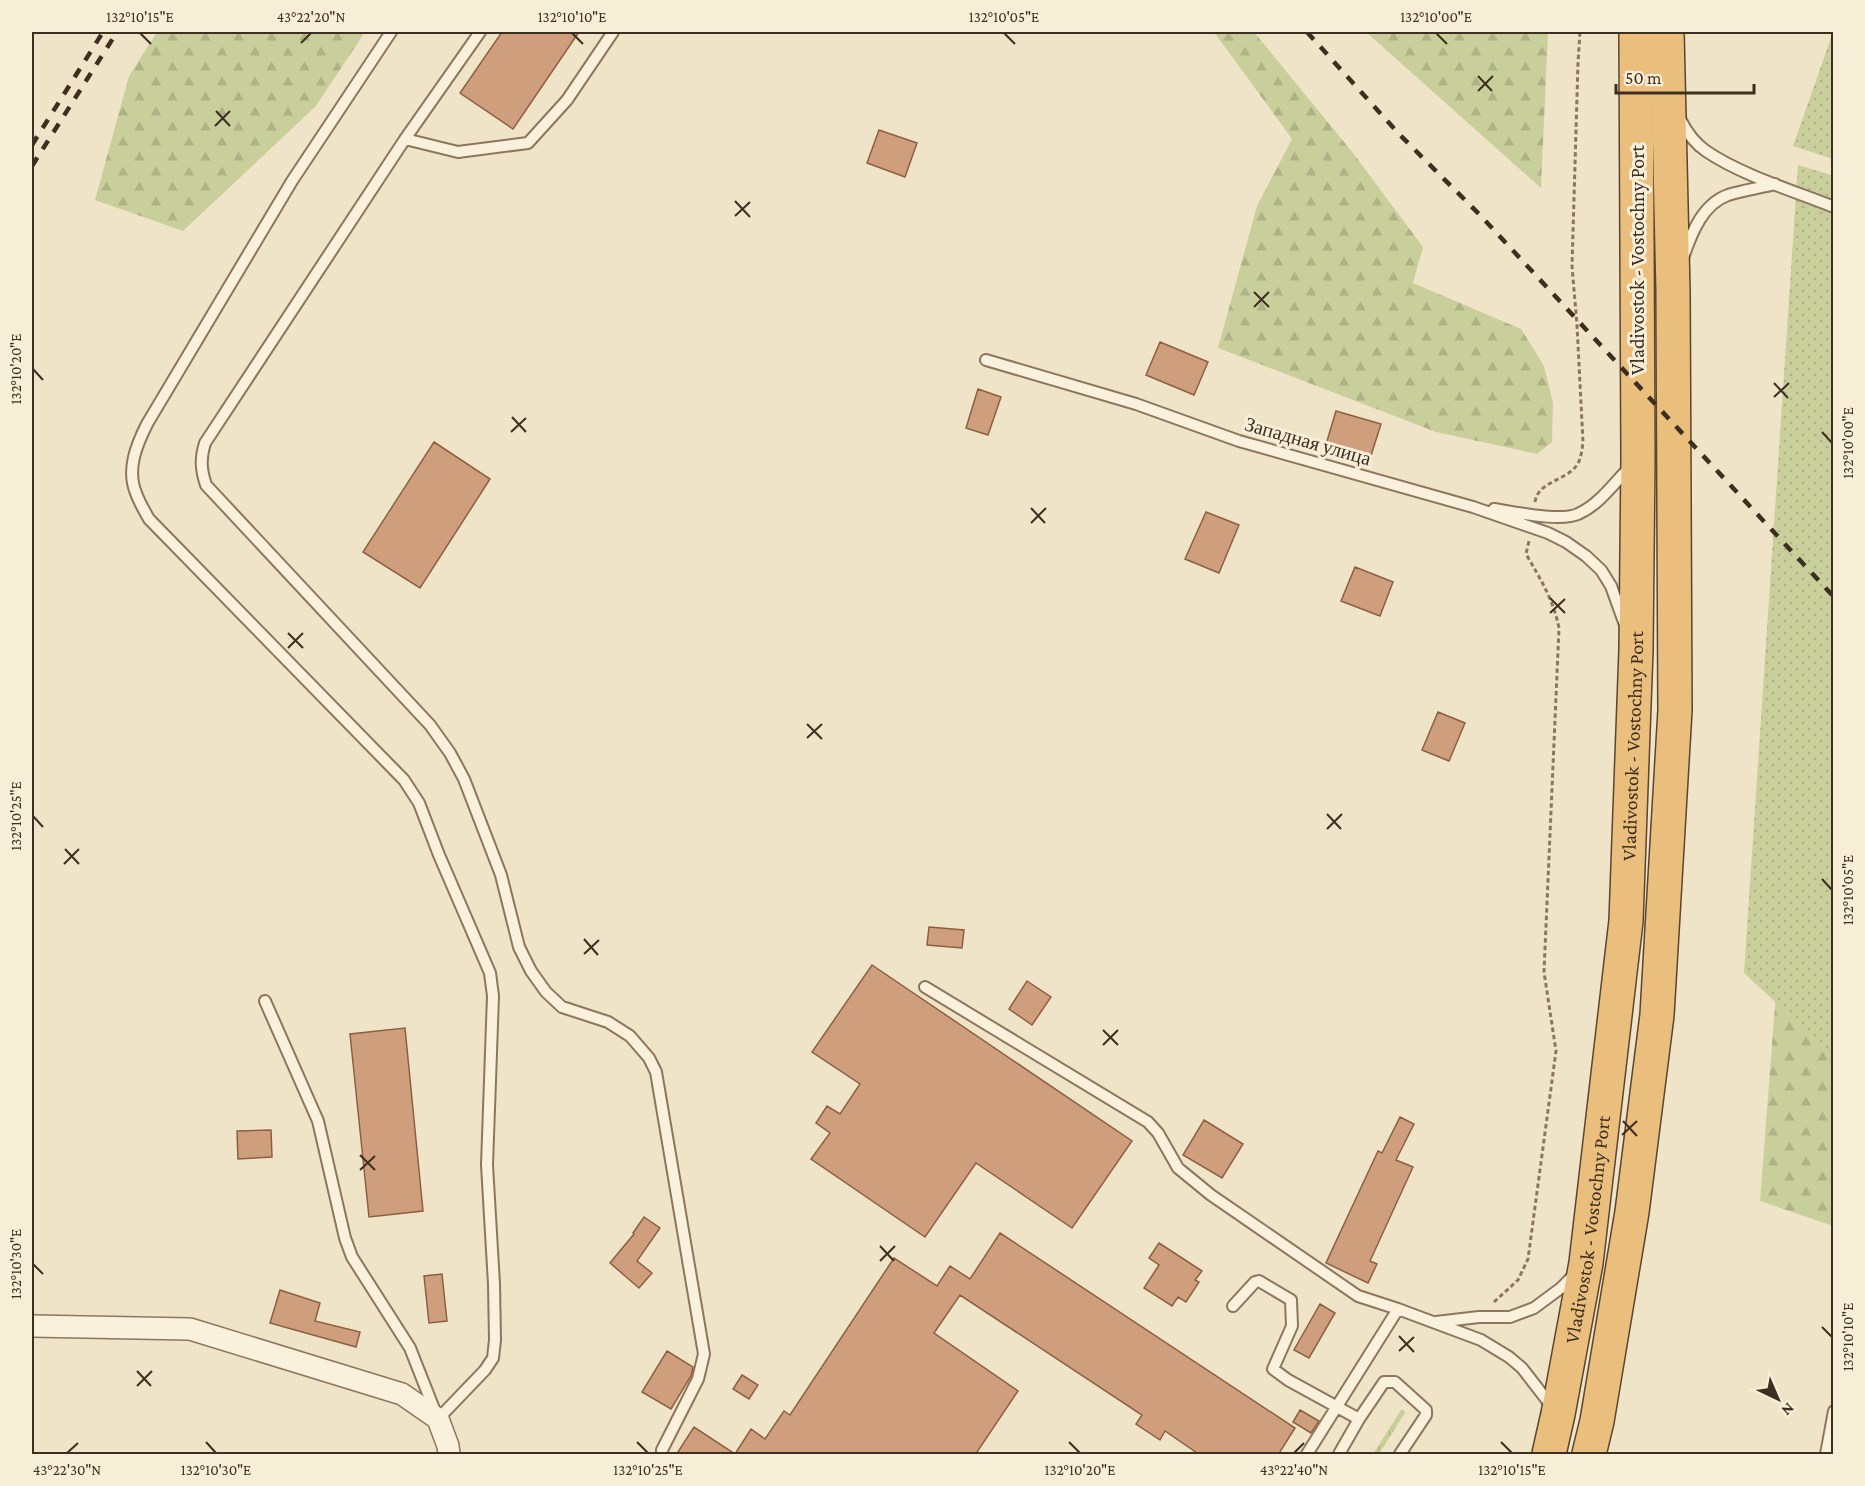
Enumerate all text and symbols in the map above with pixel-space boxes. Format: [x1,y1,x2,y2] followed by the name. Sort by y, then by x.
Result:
[106,9,174,25] text: 132°10'15"E
[277,9,346,25] text: 43°22'20"N
[538,9,606,25] text: 132°10'10"E
[969,9,1039,25] text: 132°10'05"E
[1400,9,1472,25] text: 132°10'00"E
[1616,57,1754,95] scale bar
[1625,68,1662,88] text: 50 m
[1626,145,1649,375] street label: Vladivostok - Vostochny Port
[8,334,24,404] text: 132°10'20"E
[1840,407,1856,479] text: 132°10'00"E
[1242,412,1374,471] street label: Западная улица
[1617,631,1647,861] street label: Vladivostok - Vostochny Port
[8,781,24,851] text: 132°10'25"E
[1840,855,1856,925] text: 132°10'05"E
[1560,1114,1614,1345] street label: Vladivostok - Vostochny Port
[8,1229,24,1299] text: 132°10'30"E
[1840,1303,1856,1371] text: 132°10'10"E
[1748,1369,1808,1429] north arrow
[1778,1400,1798,1419] text: N
[33,1462,101,1478] text: 43°22'30"N
[181,1462,251,1478] text: 132°10'30"E
[613,1462,683,1478] text: 132°10'25"E
[1045,1462,1115,1478] text: 132°10'20"E
[1260,1462,1328,1478] text: 43°22'40"N
[1478,1462,1546,1478] text: 132°10'15"E

